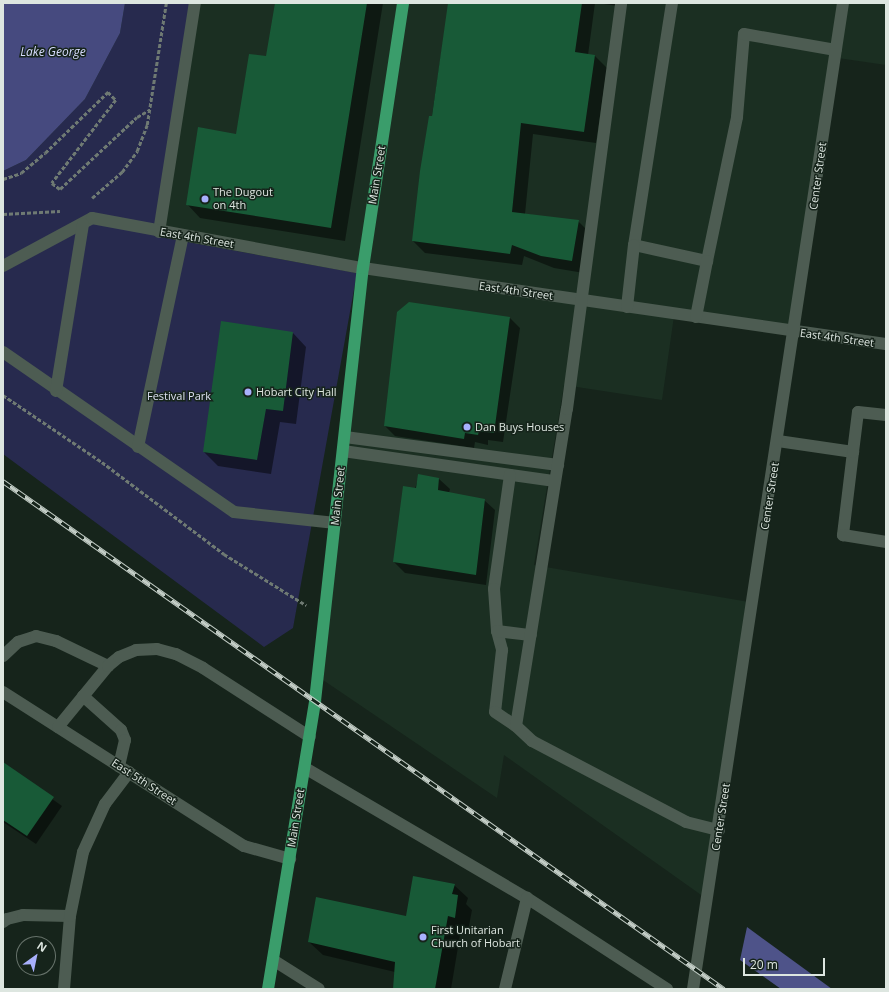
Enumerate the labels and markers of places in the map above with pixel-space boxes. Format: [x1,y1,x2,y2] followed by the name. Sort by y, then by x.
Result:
[213,186,273,212] place label: The Dugout on 4th
[200,194,210,204] marker: The Dugout on 4th
[256,385,337,399] place label: Hobart City Hall
[243,387,253,397] marker: Hobart City Hall
[475,420,564,434] place label: Dan Buys Houses
[462,422,472,432] marker: Dan Buys Houses
[431,924,520,950] place label: First Unitarian Church of Hobart
[418,932,428,942] marker: First Unitarian Church of Hobart

